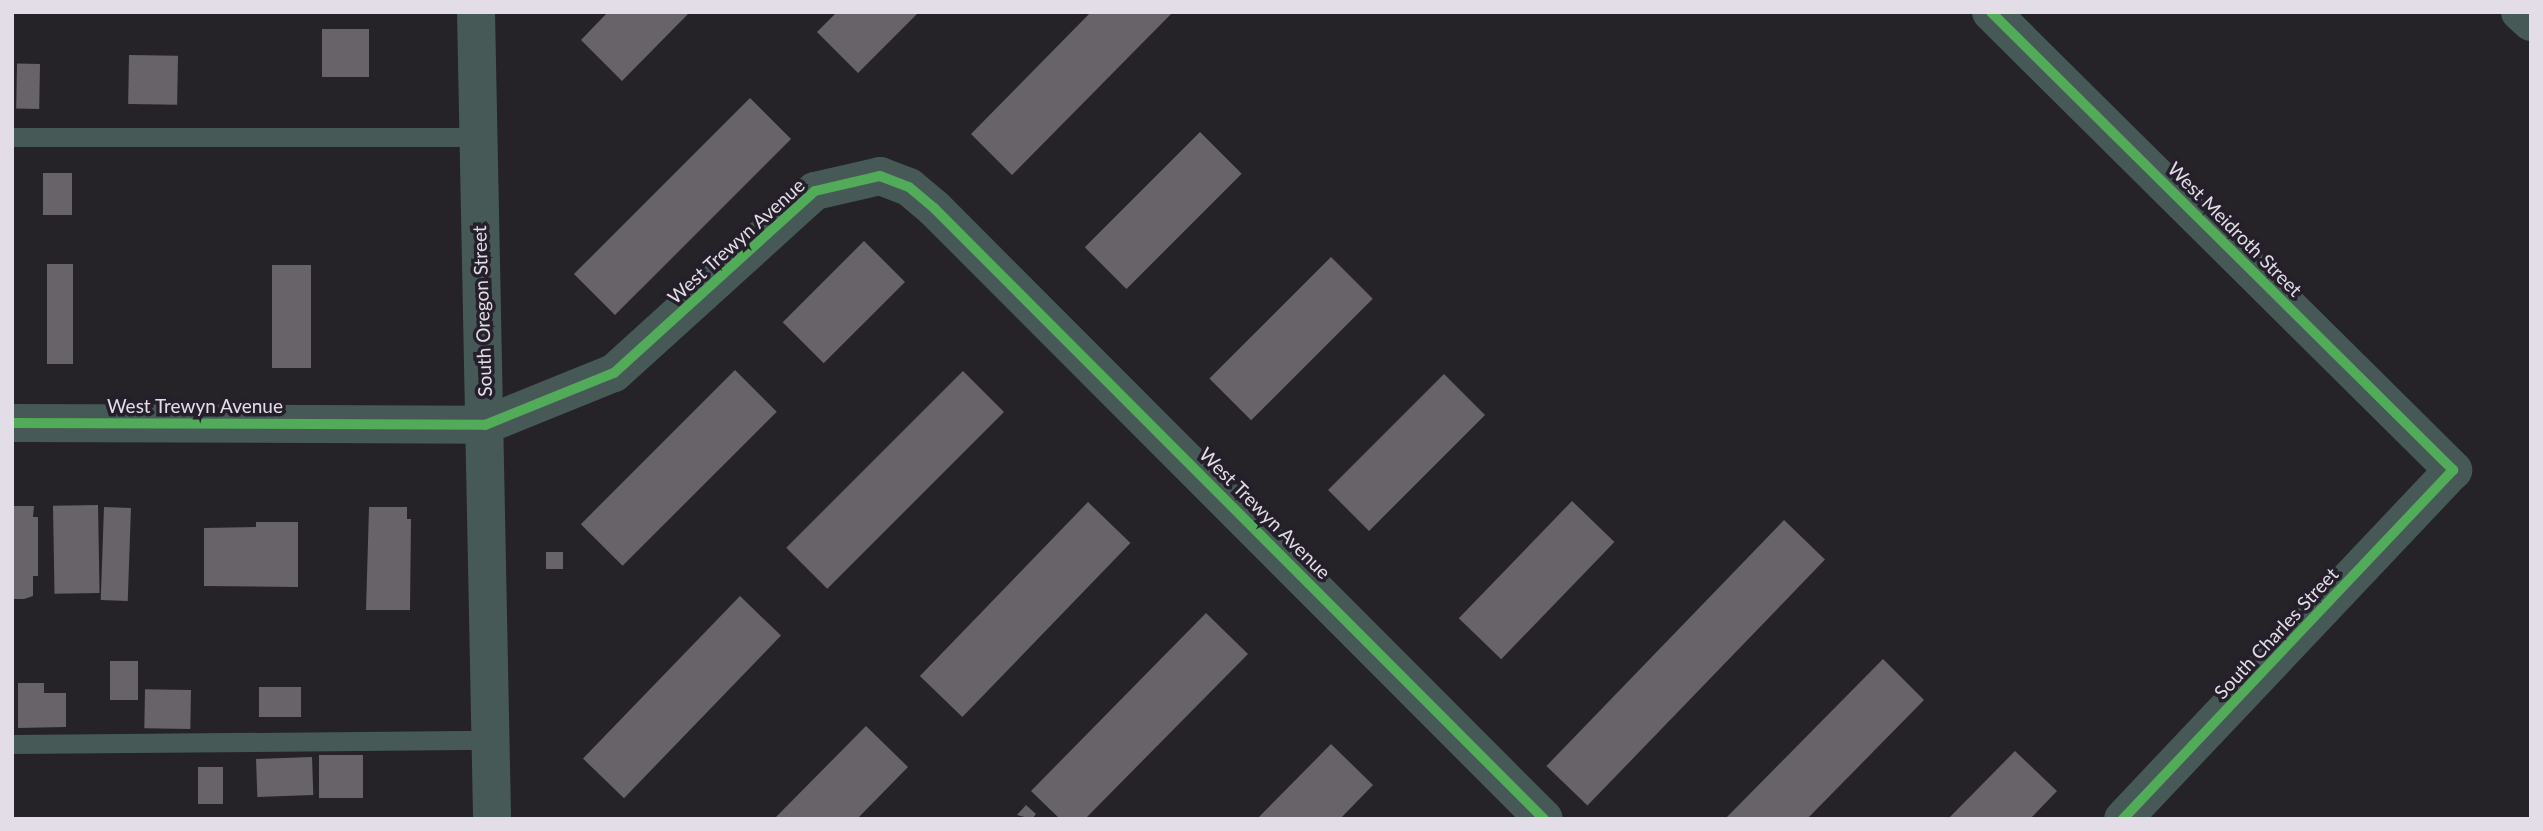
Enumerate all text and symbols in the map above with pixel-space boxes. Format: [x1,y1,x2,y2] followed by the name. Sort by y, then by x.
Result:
[2163,157,2307,301] street label: West Meidroth Street
[663,173,809,309] street label: West Trewyn Avenue
[468,225,496,397] street label: South Oregon Street
[106,395,284,417] street label: West Trewyn Avenue
[1194,442,1336,584] street label: West Trewyn Avenue
[2209,563,2343,703] street label: South Charles Street

